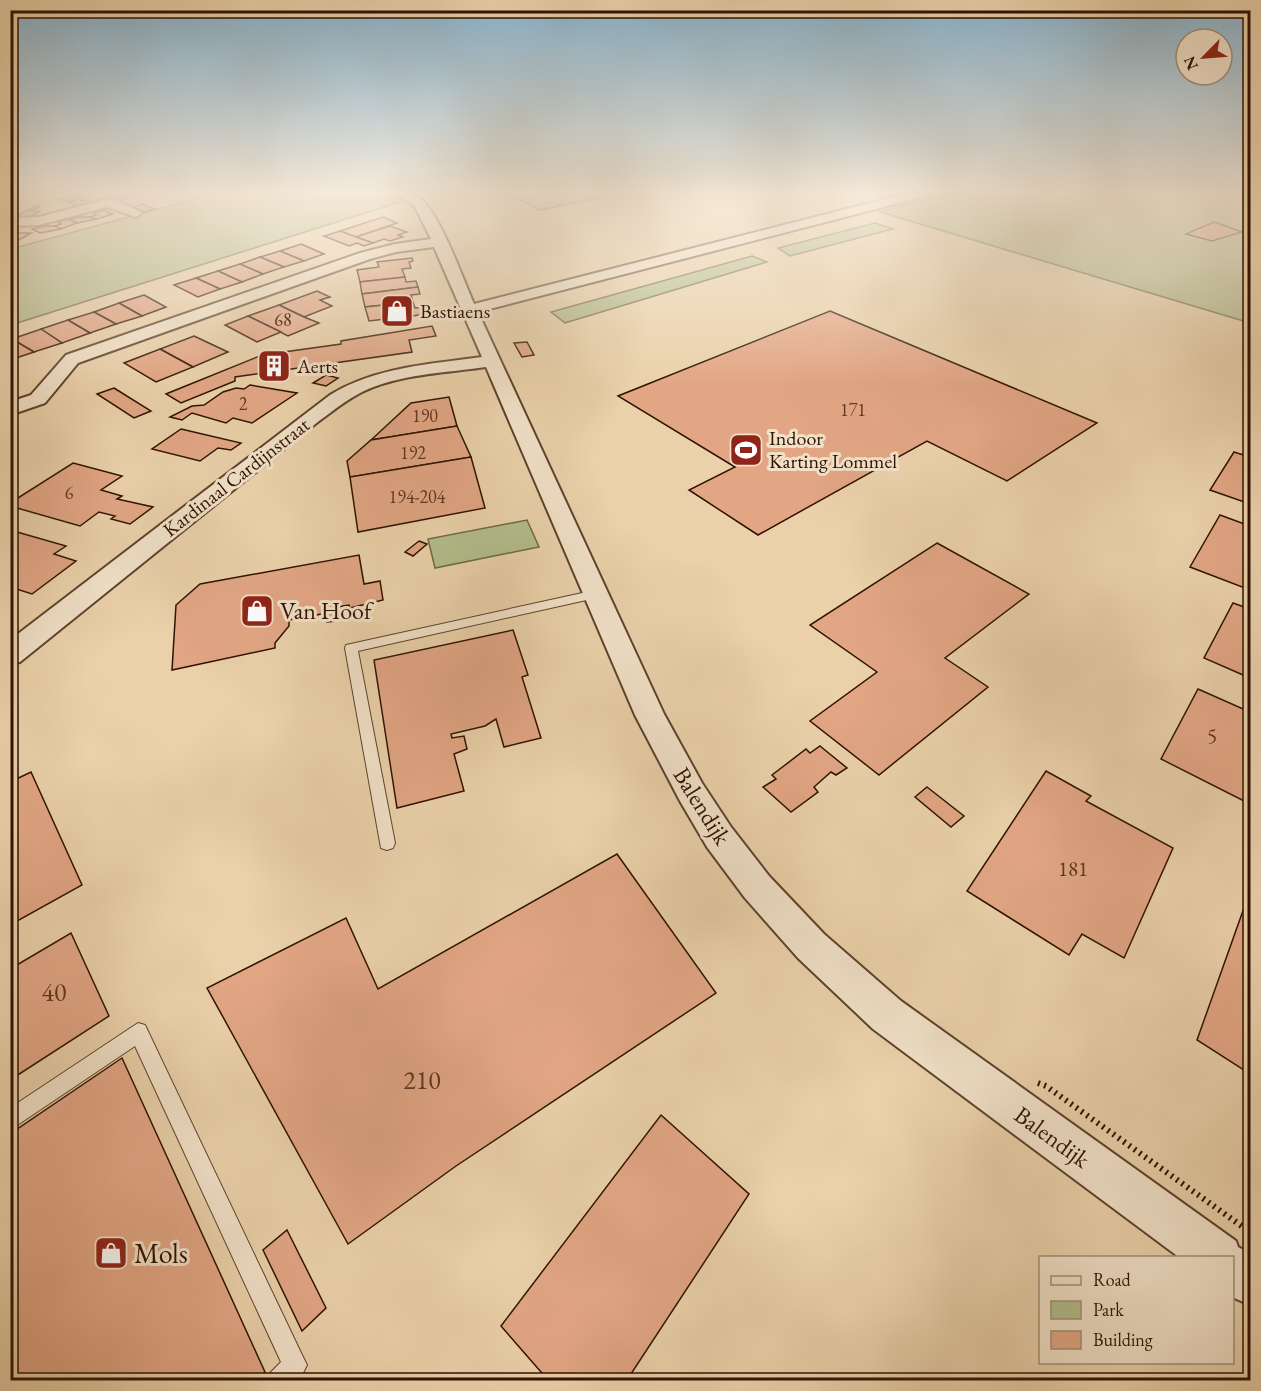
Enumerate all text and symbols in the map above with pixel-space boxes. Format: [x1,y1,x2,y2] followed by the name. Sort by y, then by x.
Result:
[1174,27,1234,87] north arrow
[1179,53,1203,73] text: N
[379,293,415,329] shop icon: Bastiaens
[420,298,490,324] place label: Bastiaens
[274,308,292,331] house number: 68
[256,348,292,384] building icon: Aerts
[296,353,338,379] place label: Aerts
[239,392,248,415] house number: 2
[840,398,866,421] house number: 171
[412,404,438,427] house number: 190
[157,411,315,542] street label: Kardinaal Cardijnstraat
[769,425,897,474] place label: Indoor Karting Lommel
[728,432,764,468] sports icon: Indoor Karting Lommel
[400,441,426,464] house number: 192
[65,481,74,504] house number: 6
[389,485,446,508] house number: 194-204
[239,593,275,629] shop icon: Van Hoof
[280,595,375,626] place label: Van Hoof
[1207,722,1217,749] house number: 5
[666,761,739,851] street label: Balendijk
[1058,855,1088,882] house number: 181
[42,975,66,1009] house number: 40
[403,1063,441,1097] house number: 210
[1008,1099,1097,1175] street label: Balendijk
[93,1235,129,1271] shop icon: Mols
[134,1235,188,1271] place label: Mols
[1039,1256,1234,1364] legend
[1093,1268,1132,1291] text: Road
[1093,1298,1124,1321] text: Park
[1093,1328,1153,1351] text: Building

